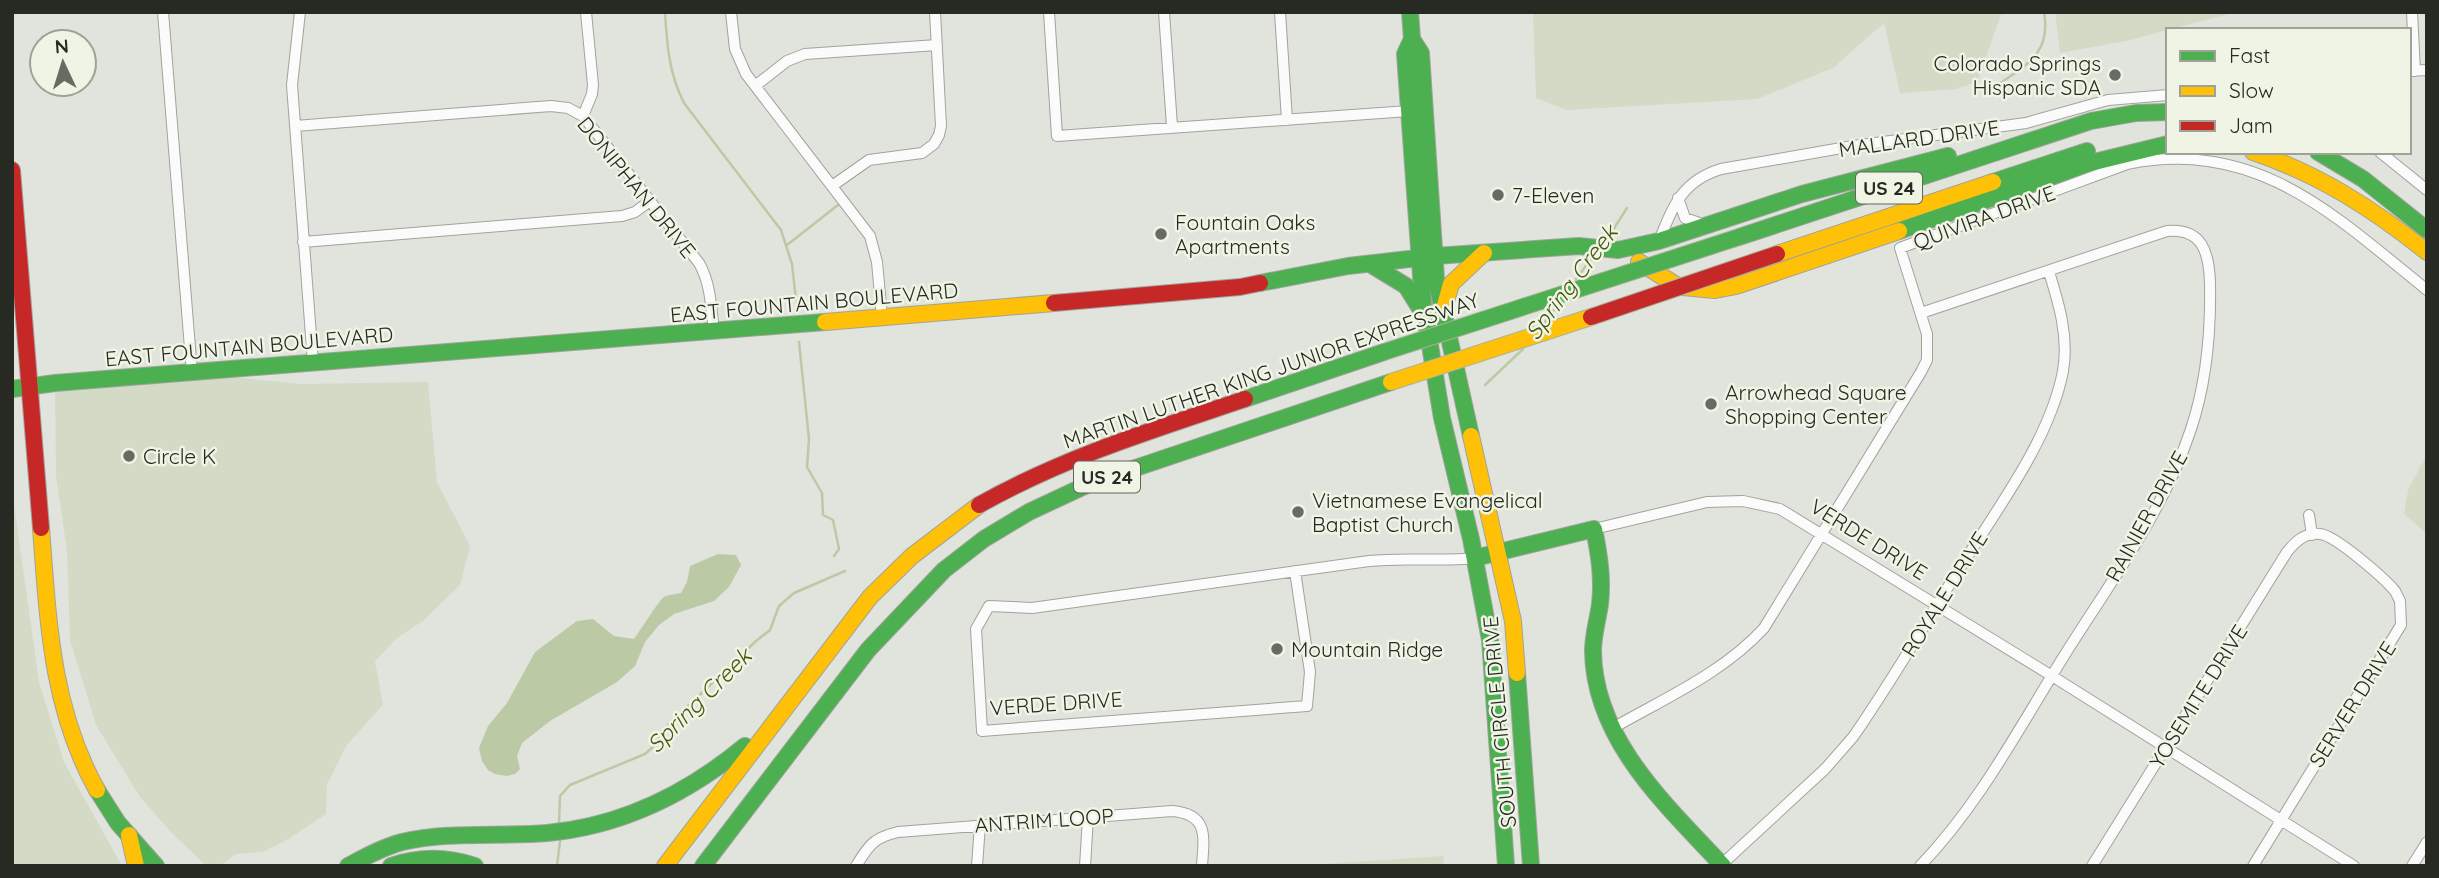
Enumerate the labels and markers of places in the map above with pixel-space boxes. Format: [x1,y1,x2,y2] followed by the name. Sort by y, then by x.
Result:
[1934,50,2101,100] place label: Colorado Springs Hispanic SDA
[2107,67,2123,83] marker: Colorado Springs Hispanic SDA
[1512,182,1594,208] place label: 7-Eleven
[1490,187,1506,203] marker: 7-Eleven
[1175,209,1315,259] place label: Fountain Oaks Apartments
[1153,226,1169,242] marker: Fountain Oaks Apartments
[1725,379,1907,429] place label: Arrowhead Square Shopping Center
[1703,396,1719,412] marker: Arrowhead Square Shopping Center
[143,443,216,469] place label: Circle K
[121,448,137,464] marker: Circle K
[1312,487,1543,537] place label: Vietnamese Evangelical Baptist Church
[1290,504,1306,520] marker: Vietnamese Evangelical Baptist Church
[1291,636,1443,662] place label: Mountain Ridge
[1269,641,1285,657] marker: Mountain Ridge

